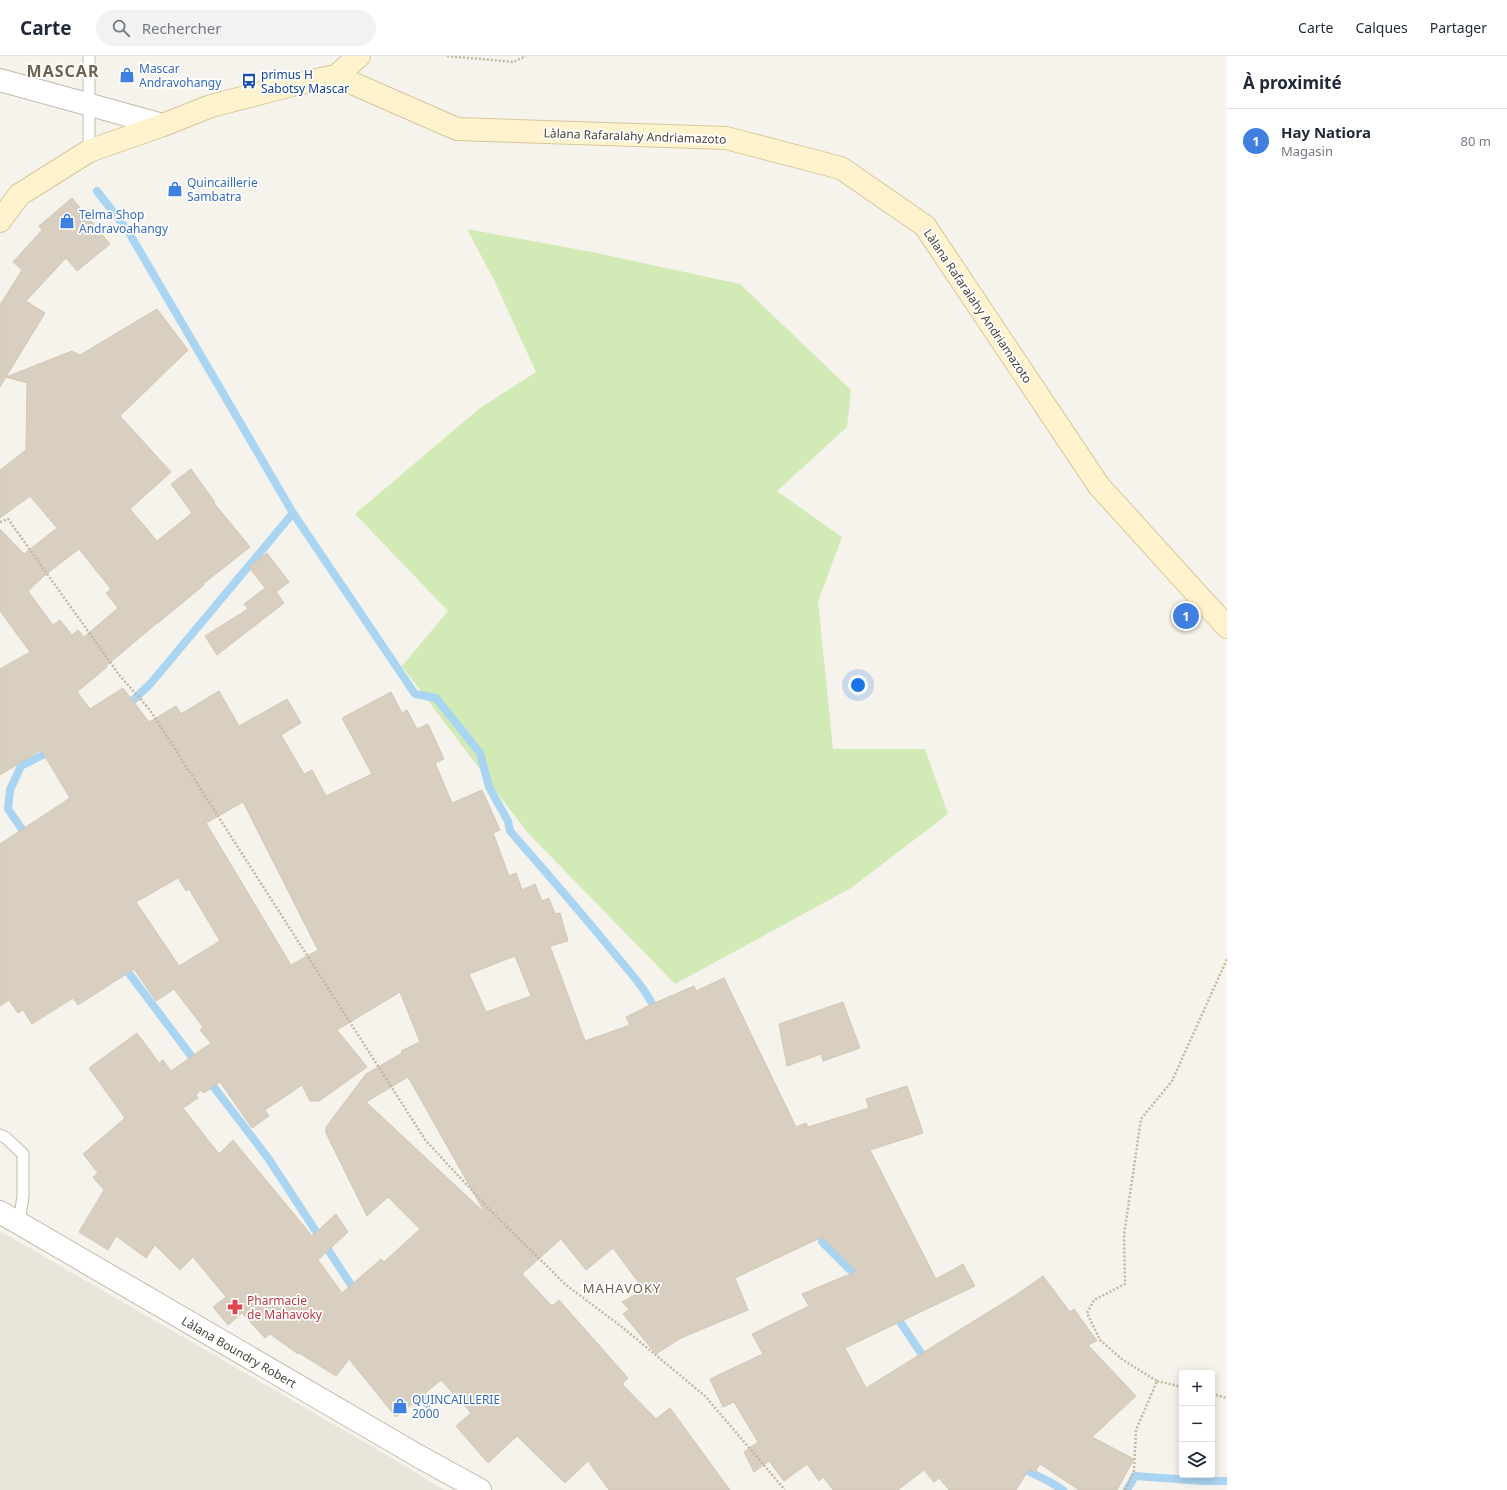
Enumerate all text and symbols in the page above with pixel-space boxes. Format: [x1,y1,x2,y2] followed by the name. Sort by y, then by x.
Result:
[96,10,376,46] search box
[20,15,72,41] text: Carte
[110,17,132,39] icon: search
[142,18,221,38] text: Rechercher
[1298,18,1334,37] text: Carte
[1356,18,1408,37] text: Calques
[1430,18,1487,37] text: Partager
[27,60,99,82] district label: MASCAR
[139,60,222,91] place label: Mascar Andravohangy
[118,66,136,84] shop icon: Mascar Andravohangy
[261,66,349,97] place label: primus H Sabotsy Mascar
[1243,71,1342,94] text: À proximité
[240,72,258,90] bus stop icon: primus H Sabotsy Mascar
[1281,122,1371,142] text: Hay Natiora
[543,124,727,148] street label: Làlana Rafaralahy Andriamazoto
[1252,132,1260,150] text: 1
[1461,132,1491,150] text: 80 m
[1281,142,1333,160] text: Magasin
[187,174,258,205] place label: Quincaillerie Sambatra
[166,180,184,198] shop icon: Quincaillerie Sambatra
[79,206,169,237] place label: Telma Shop Andravoahangy
[58,212,76,230] shop icon: Telma Shop Andravoahangy
[920,225,1036,387] street label: Làlana Rafaralahy Andriamazoto
[1173,601,1199,631] pin: 1
[848,675,868,695] your location
[583,1279,661,1297] district label: MAHAVOKY
[247,1292,323,1323] place label: Pharmacie de Mahavoky
[226,1298,244,1316] pharmacy icon: Pharmacie de Mahavoky
[179,1312,300,1392] street label: Làlana Boundry Robert
[1179,1370,1215,1478] map controls
[1179,1370,1215,1406] button: +
[412,1391,500,1422] place label: QUINCAILLERIE 2000
[391,1397,409,1415] shop icon: QUINCAILLERIE 2000
[1179,1406,1215,1442] button: −
[1179,1442,1215,1478] button: layers

